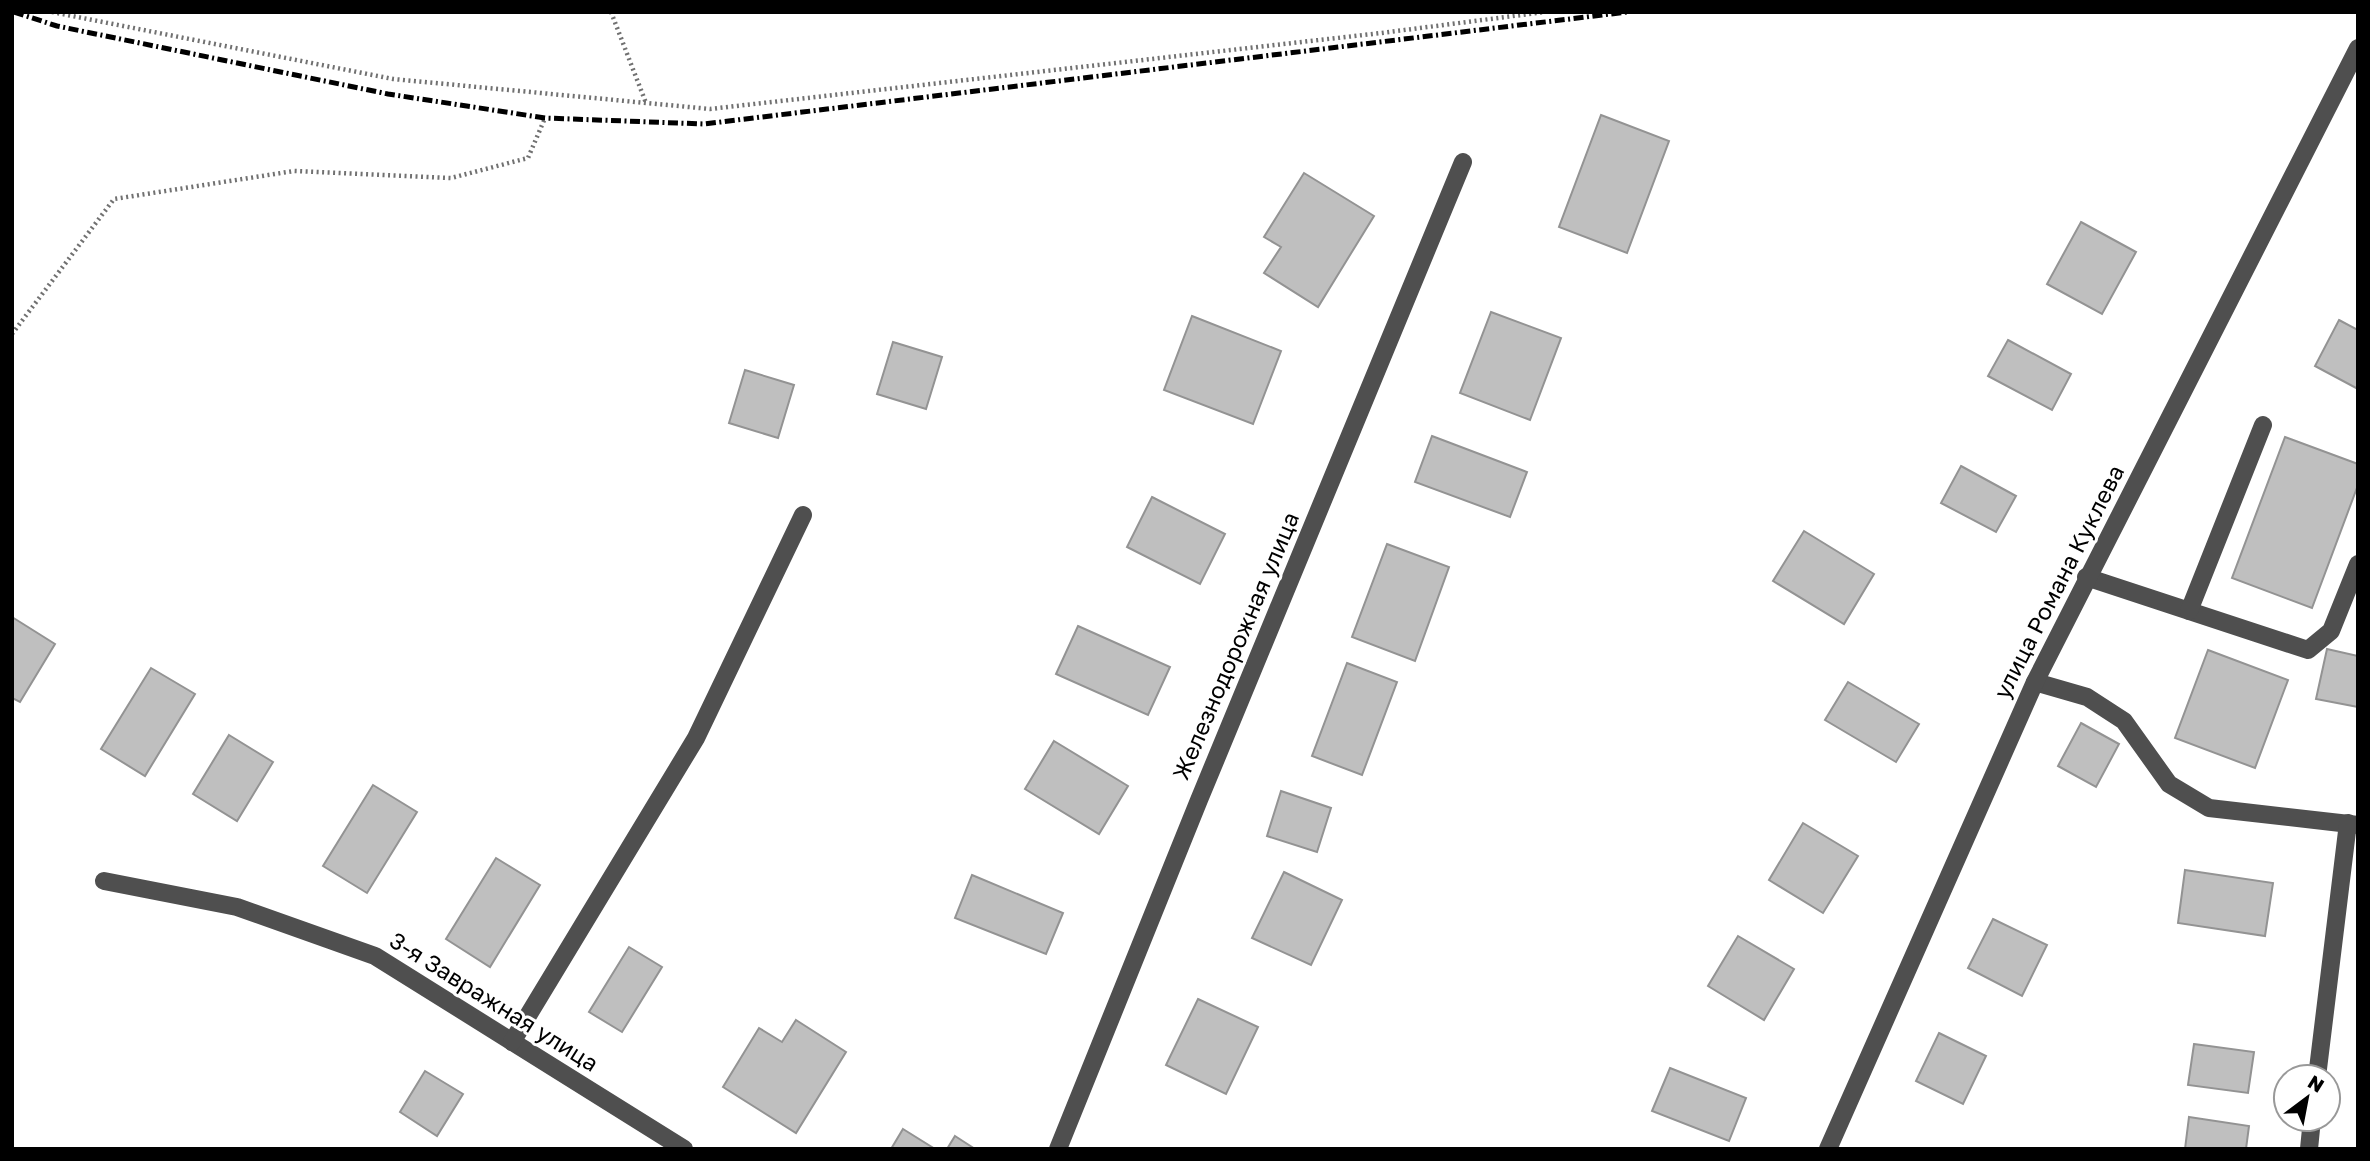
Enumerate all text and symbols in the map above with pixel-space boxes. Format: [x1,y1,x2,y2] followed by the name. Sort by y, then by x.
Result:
[1987,460,2129,703] street label: улица Романа Куклева
[1166,508,1304,784] street label: Железнодорожная улица
[385,926,604,1077] street label: 3-я Завражная улица
[2272,1063,2342,1133] north arrow
[2304,1070,2328,1097] text: N

